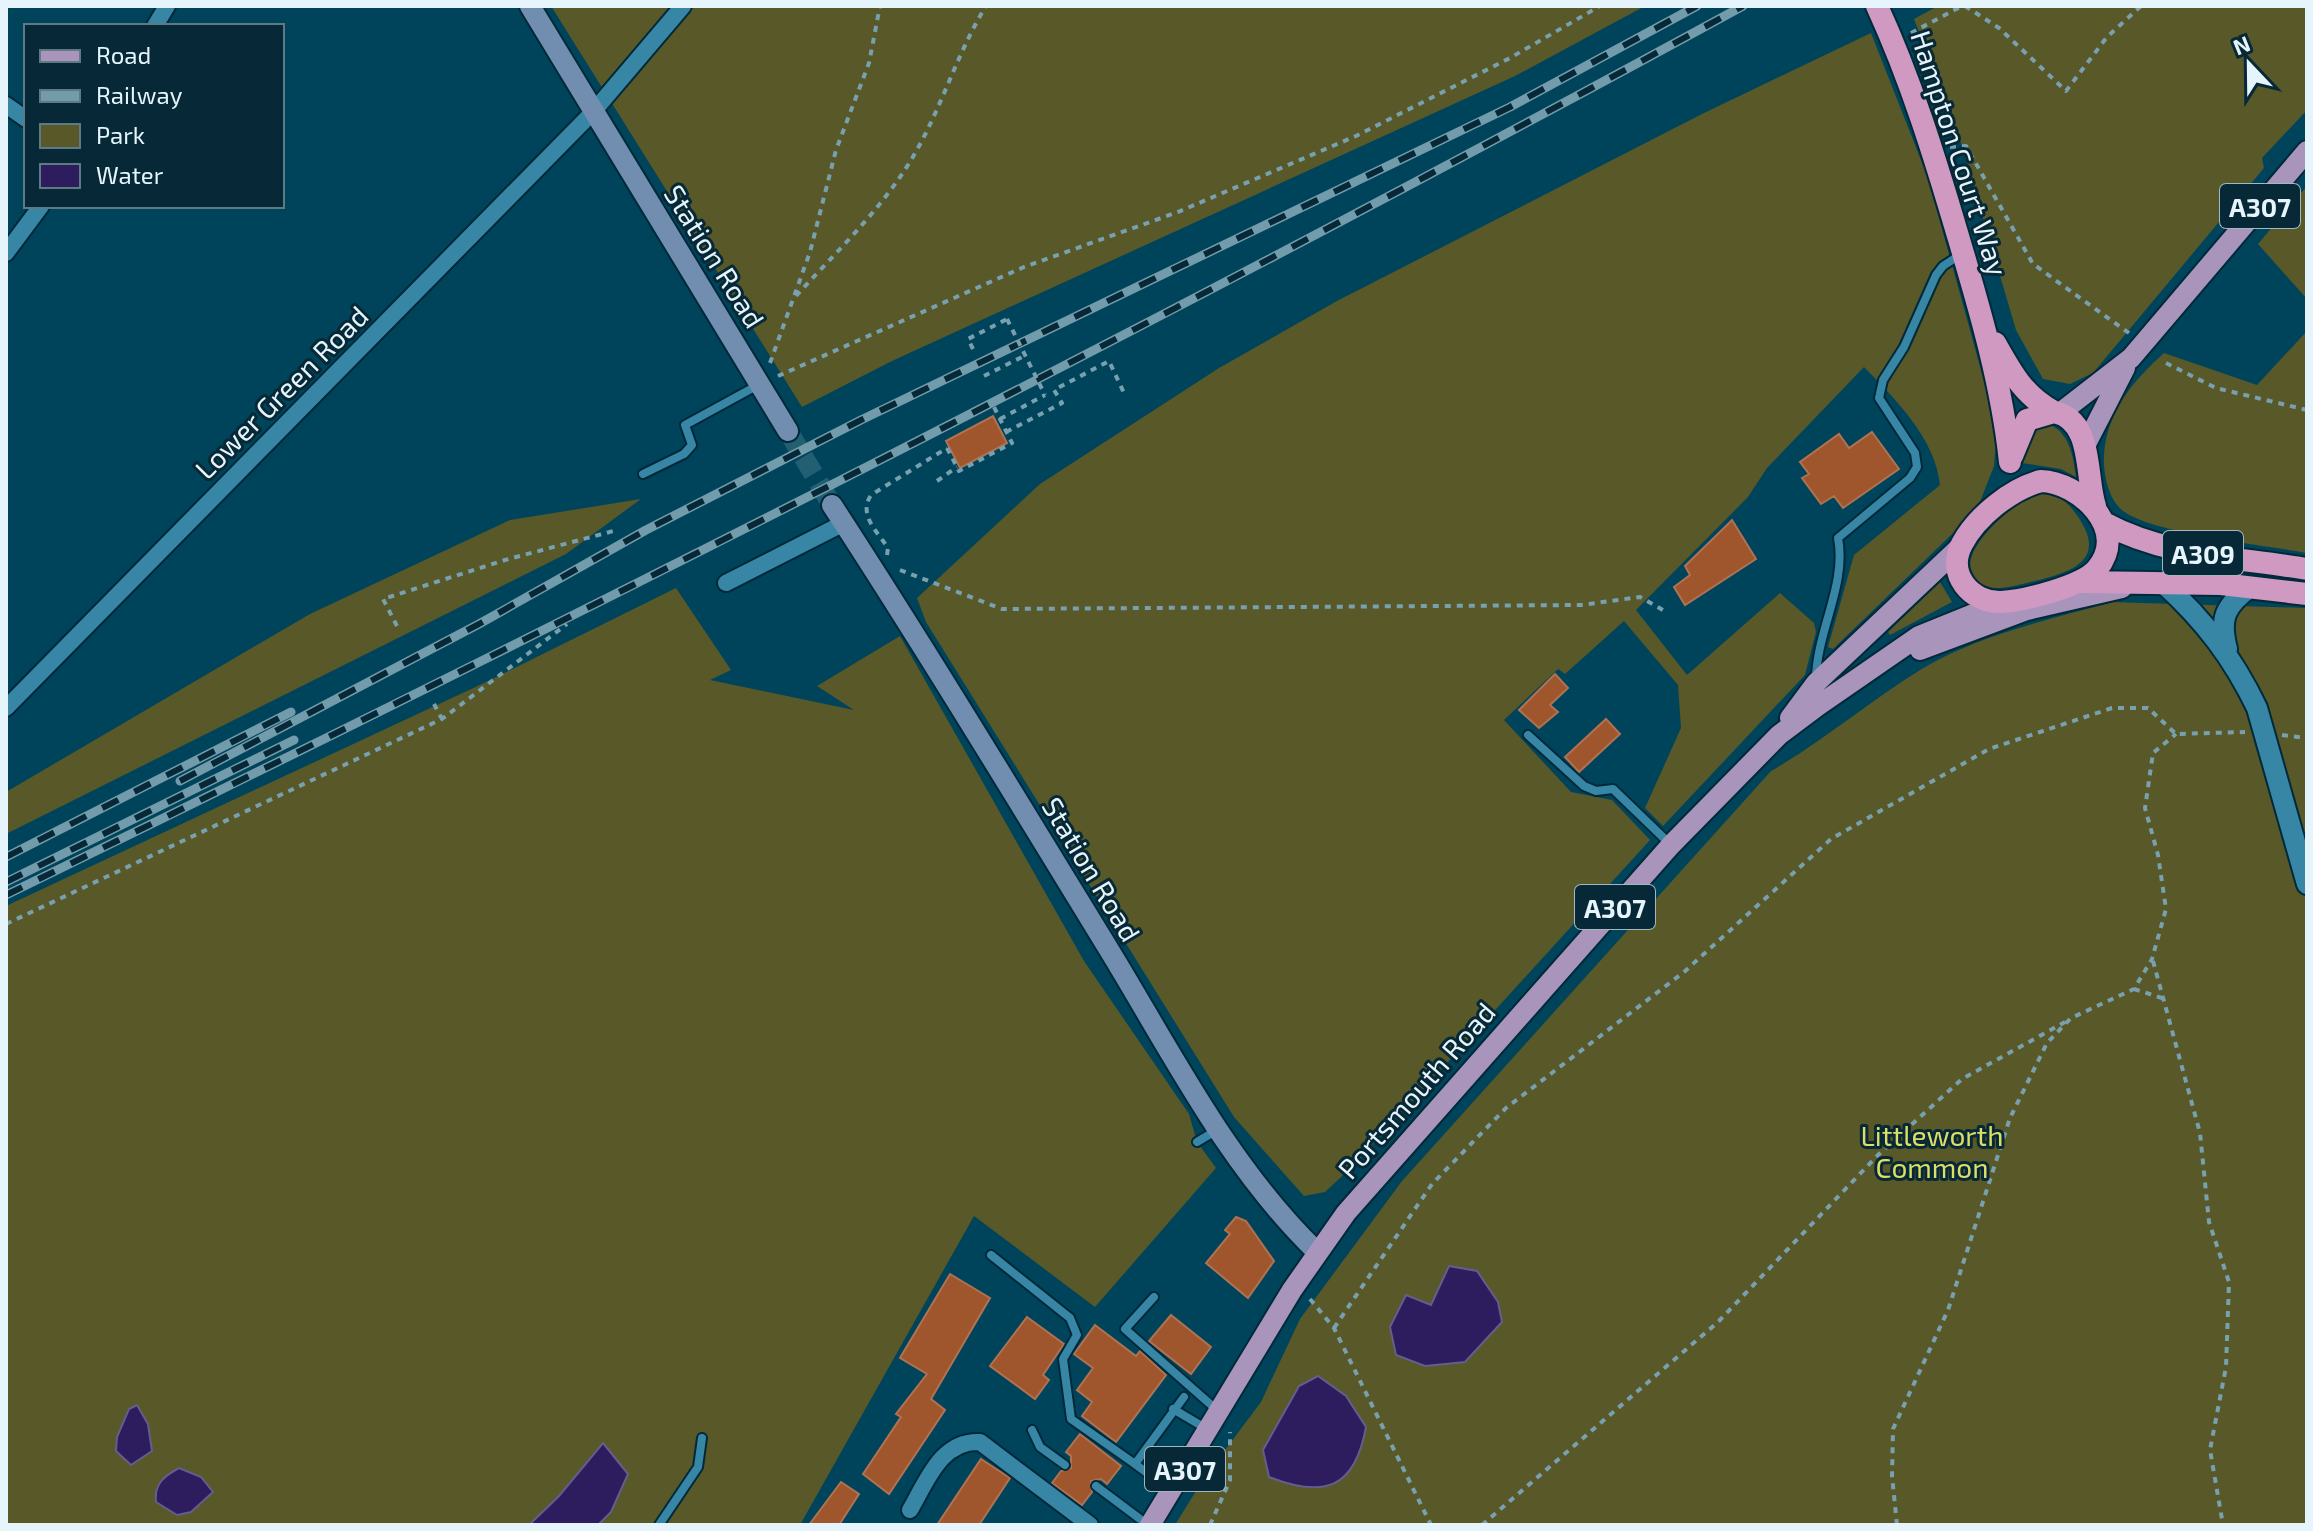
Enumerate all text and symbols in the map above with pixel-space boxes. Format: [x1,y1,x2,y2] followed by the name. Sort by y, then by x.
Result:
[24,24,284,208] legend
[2209,24,2289,104] north arrow
[1904,26,2016,280] street label: Hampton Court Way
[2229,29,2253,60] text: N
[96,40,151,69] text: Road
[96,80,183,109] text: Railway
[96,120,145,149] text: Park
[96,160,164,189] text: Water
[658,178,772,334] street label: Station Road
[2220,184,2300,228] road number: A307
[187,298,375,486] street label: Lower Green Road
[2163,531,2243,575] road number: A309
[1036,791,1148,947] street label: Station Road
[1575,885,1655,929] road number: A307
[1330,995,1502,1185] street label: Portsmouth Road
[1860,1118,2004,1184] park label: Littleworth Common
[1145,1447,1225,1491] road number: A307

